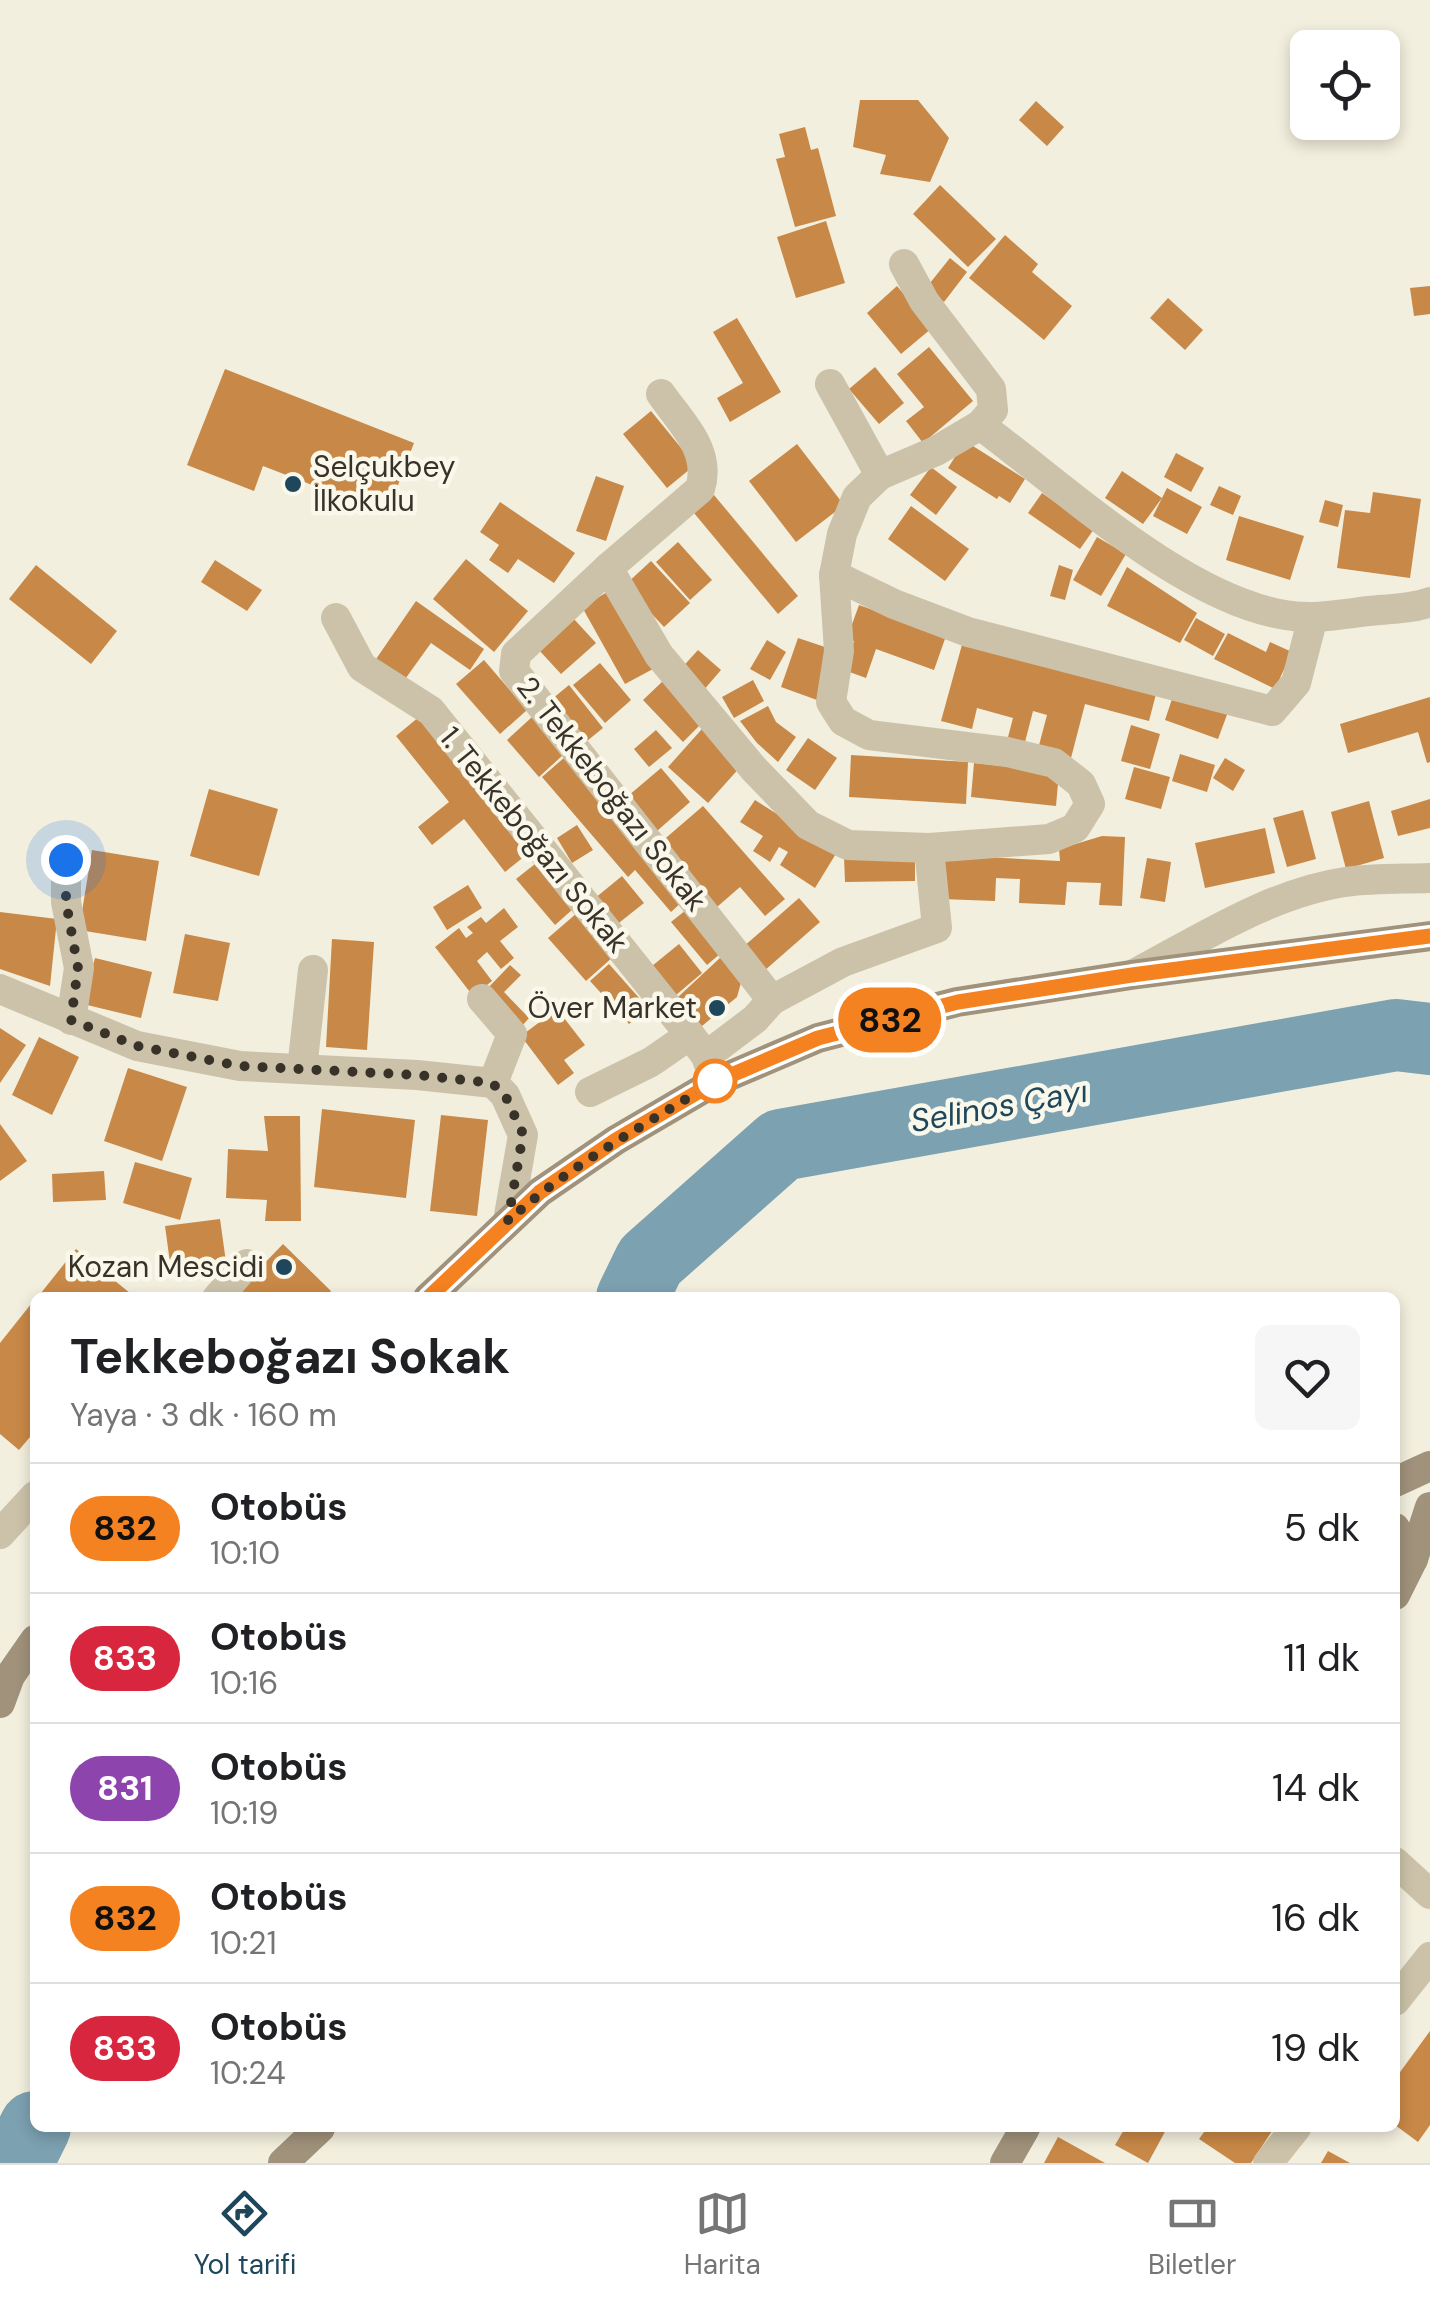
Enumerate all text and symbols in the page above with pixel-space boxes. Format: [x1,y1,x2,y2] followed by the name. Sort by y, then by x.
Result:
[1290,30,1400,140] map controls
[1290,30,1400,140] button: locate
[313,447,456,520] place label: Selçukbey İlkokulu
[282,473,304,495] marker: Selçukbey İlkokulu
[508,668,716,919] street label: 2. Tekkeboğazı Sokak
[431,719,638,961] street label: 1. Tekkeboğazı Sokak
[41,835,91,885] your location
[528,988,697,1027] place label: Över Market
[832,988,948,1052] line badge: 832
[706,997,728,1019] marker: Över Market
[858,997,922,1043] text: 832
[694,1060,736,1102] unlabelled marker
[907,1070,1091,1142] water label: Selinos Çayı
[68,1247,264,1286] place label: Kozan Mescidi
[273,1256,295,1278] marker: Kozan Mescidi
[70,1325,510,1388] text: Tekkeboğazı Sokak
[1255,1325,1360,1430] button: heart
[70,1394,337,1436] text: Yaya · 3 dk · 160 m
[210,1482,347,1532] text: Otobüs
[1284,1503,1360,1553] text: 5 dk
[93,1505,157,1551] text: 832
[210,1532,280,1574] text: 10:10
[210,1612,347,1662] text: Otobüs
[1283,1633,1360,1683] text: 11 dk
[93,1635,157,1681] text: 833
[210,1662,278,1704] text: 10:16
[210,1742,347,1792] text: Otobüs
[1272,1763,1360,1813] text: 14 dk
[97,1765,153,1811] text: 831
[210,1792,278,1834] text: 10:19
[210,1872,347,1922] text: Otobüs
[1271,1893,1360,1943] text: 16 dk
[93,1895,157,1941] text: 832
[210,1922,277,1964] text: 10:21
[210,2002,347,2052] text: Otobüs
[1271,2023,1360,2073] text: 19 dk
[93,2025,157,2071] text: 833
[210,2052,286,2094] text: 10:24
[194,2186,296,2283] tab: Yol tarifi
[684,2186,761,2283] tab: Harita
[1148,2186,1236,2283] tab: Biletler

